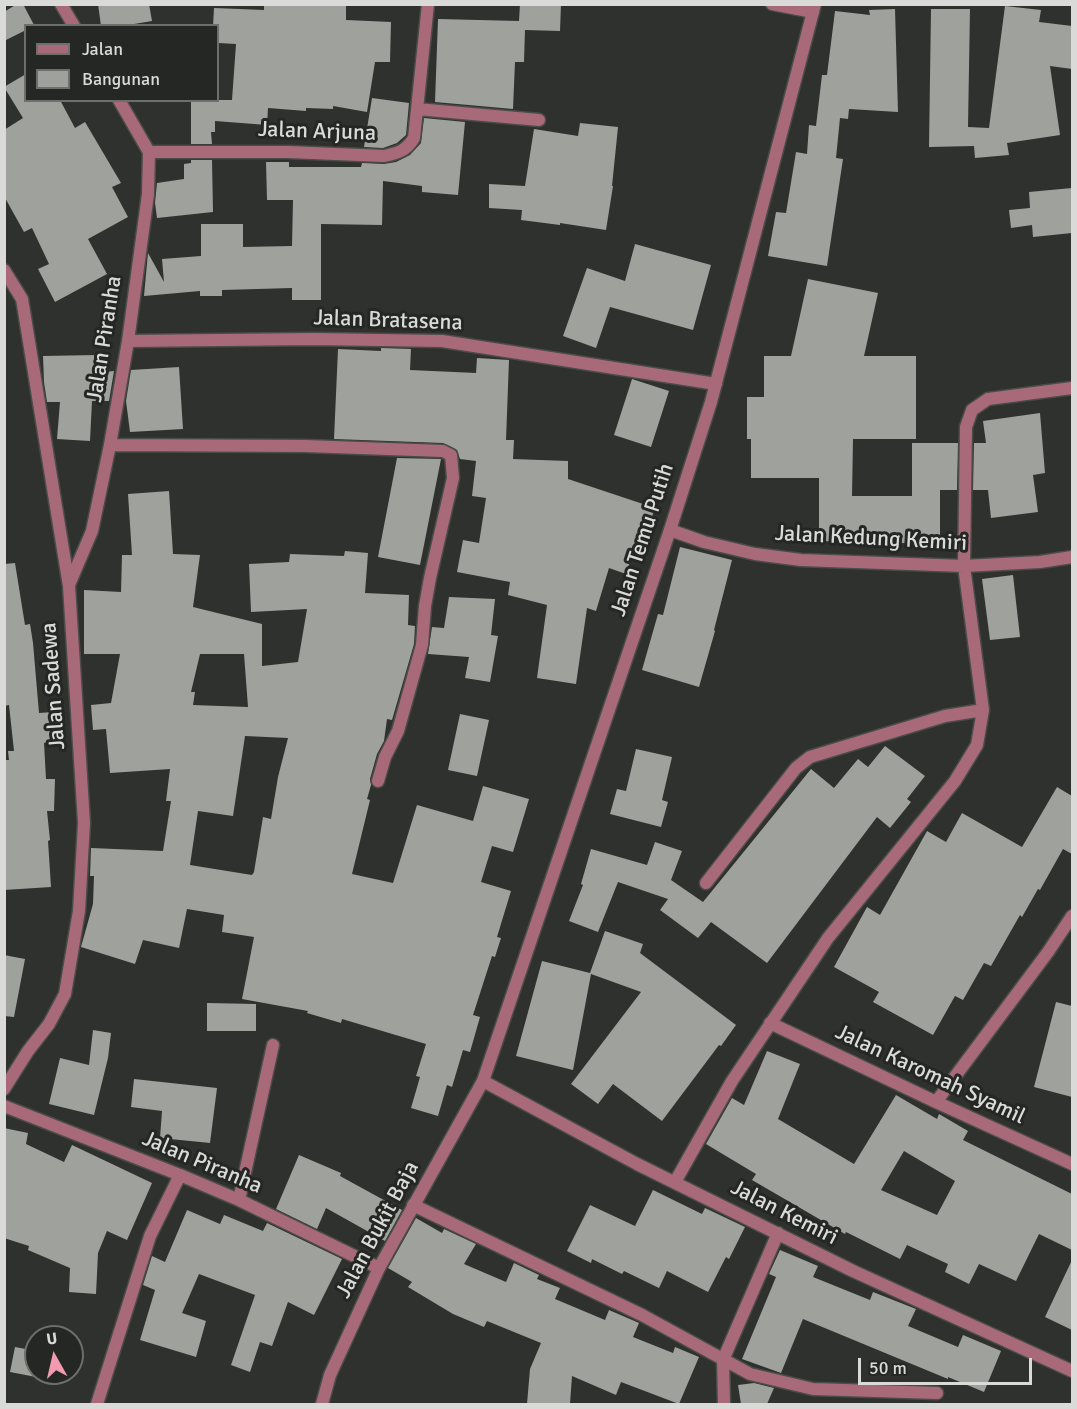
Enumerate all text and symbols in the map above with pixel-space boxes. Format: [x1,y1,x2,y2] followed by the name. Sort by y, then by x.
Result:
[24,24,219,102] legend
[82,38,123,60] text: Jalan
[82,68,160,90] text: Bangunan
[257,117,377,147] street label: Jalan Arjuna
[82,274,128,404] street label: Jalan Piranha
[313,305,463,337] street label: Jalan Bratasena
[606,460,680,620] street label: Jalan Temu Putih
[774,521,968,557] street label: Jalan Kedung Kemiri
[36,622,72,750] street label: Jalan Sadewa
[831,1019,1029,1131] street label: Jalan Karomah Syamil
[138,1126,266,1200] street label: Jalan Piranha
[331,1157,425,1303] street label: Jalan Bukit Baja
[726,1175,842,1251] street label: Jalan Kemiri
[24,1325,84,1385] north arrow
[45,1329,59,1350] text: U
[861,1346,1035,1384] scale bar
[869,1357,907,1379] text: 50 m

